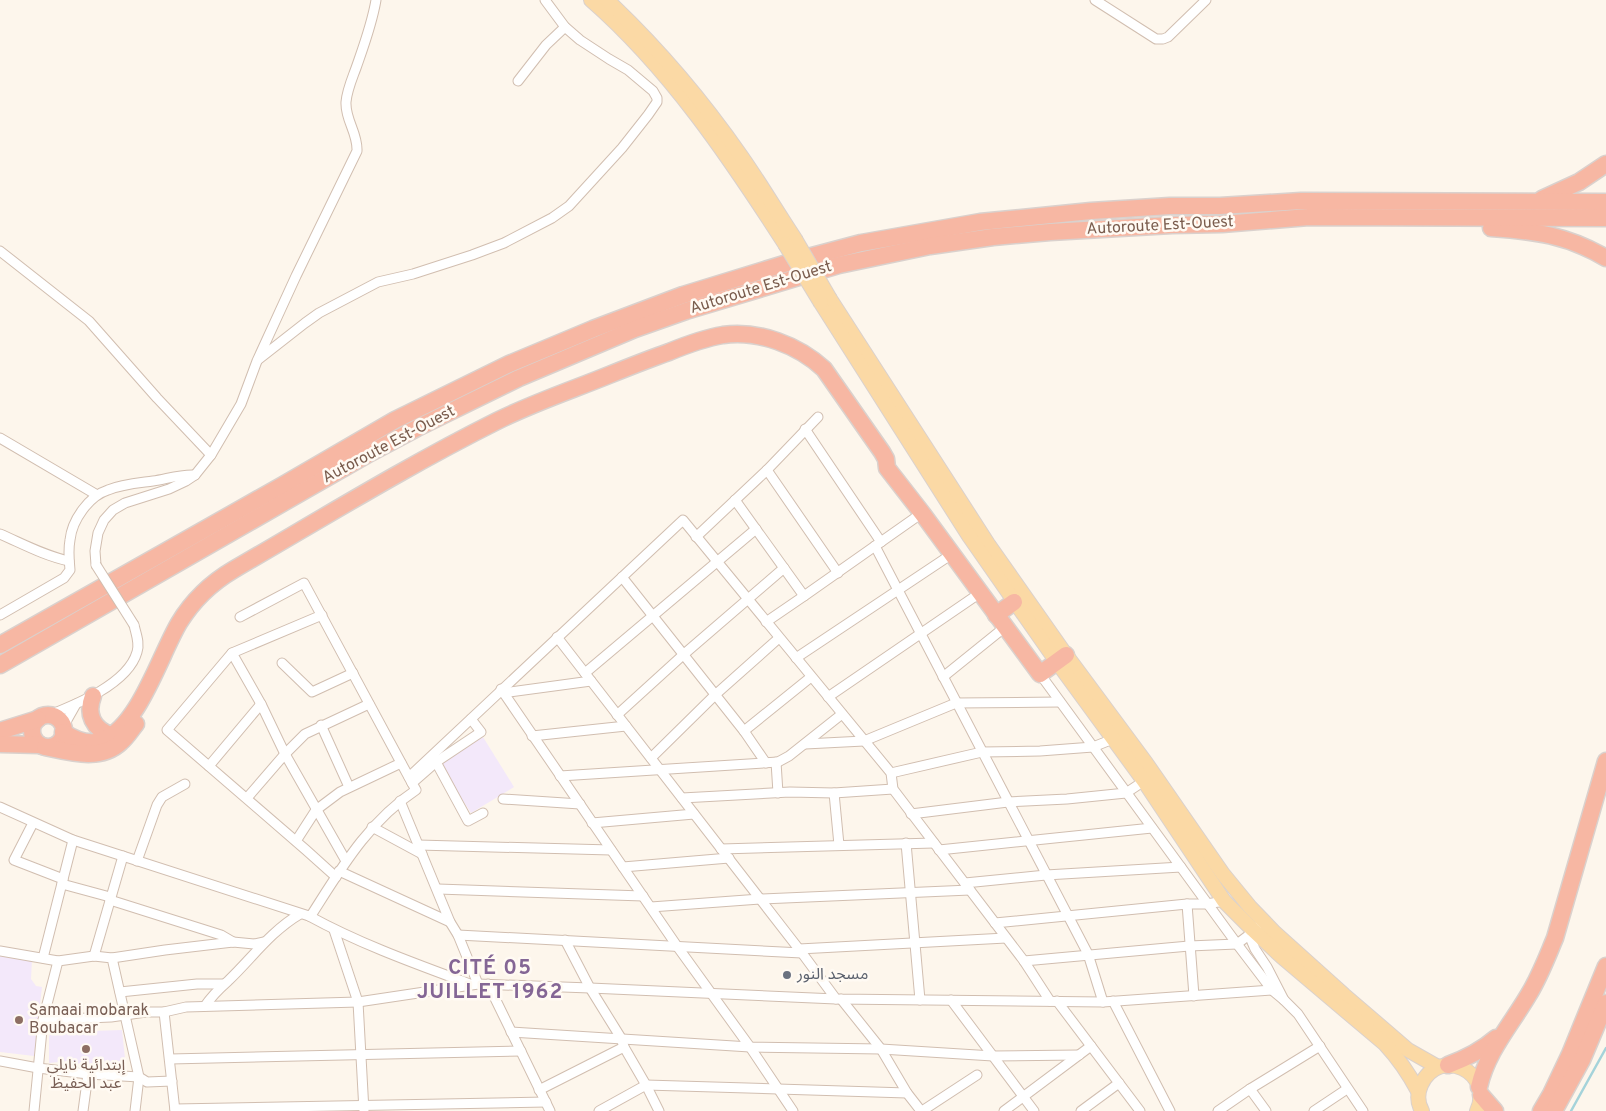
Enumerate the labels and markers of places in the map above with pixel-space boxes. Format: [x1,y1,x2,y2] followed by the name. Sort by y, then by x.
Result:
[796,965,868,985] place label: مسجد النور
[781,969,793,981] marker: مسجد النور
[29,1001,149,1039] place label: Samaai mobarak Boubacar
[13,1014,25,1026] marker: Samaai mobarak Boubacar
[80,1043,92,1055] marker: إبتدائية نايلي عبد الحفيظ
[47,1056,126,1094] place label: إبتدائية نايلي عبد الحفيظ

